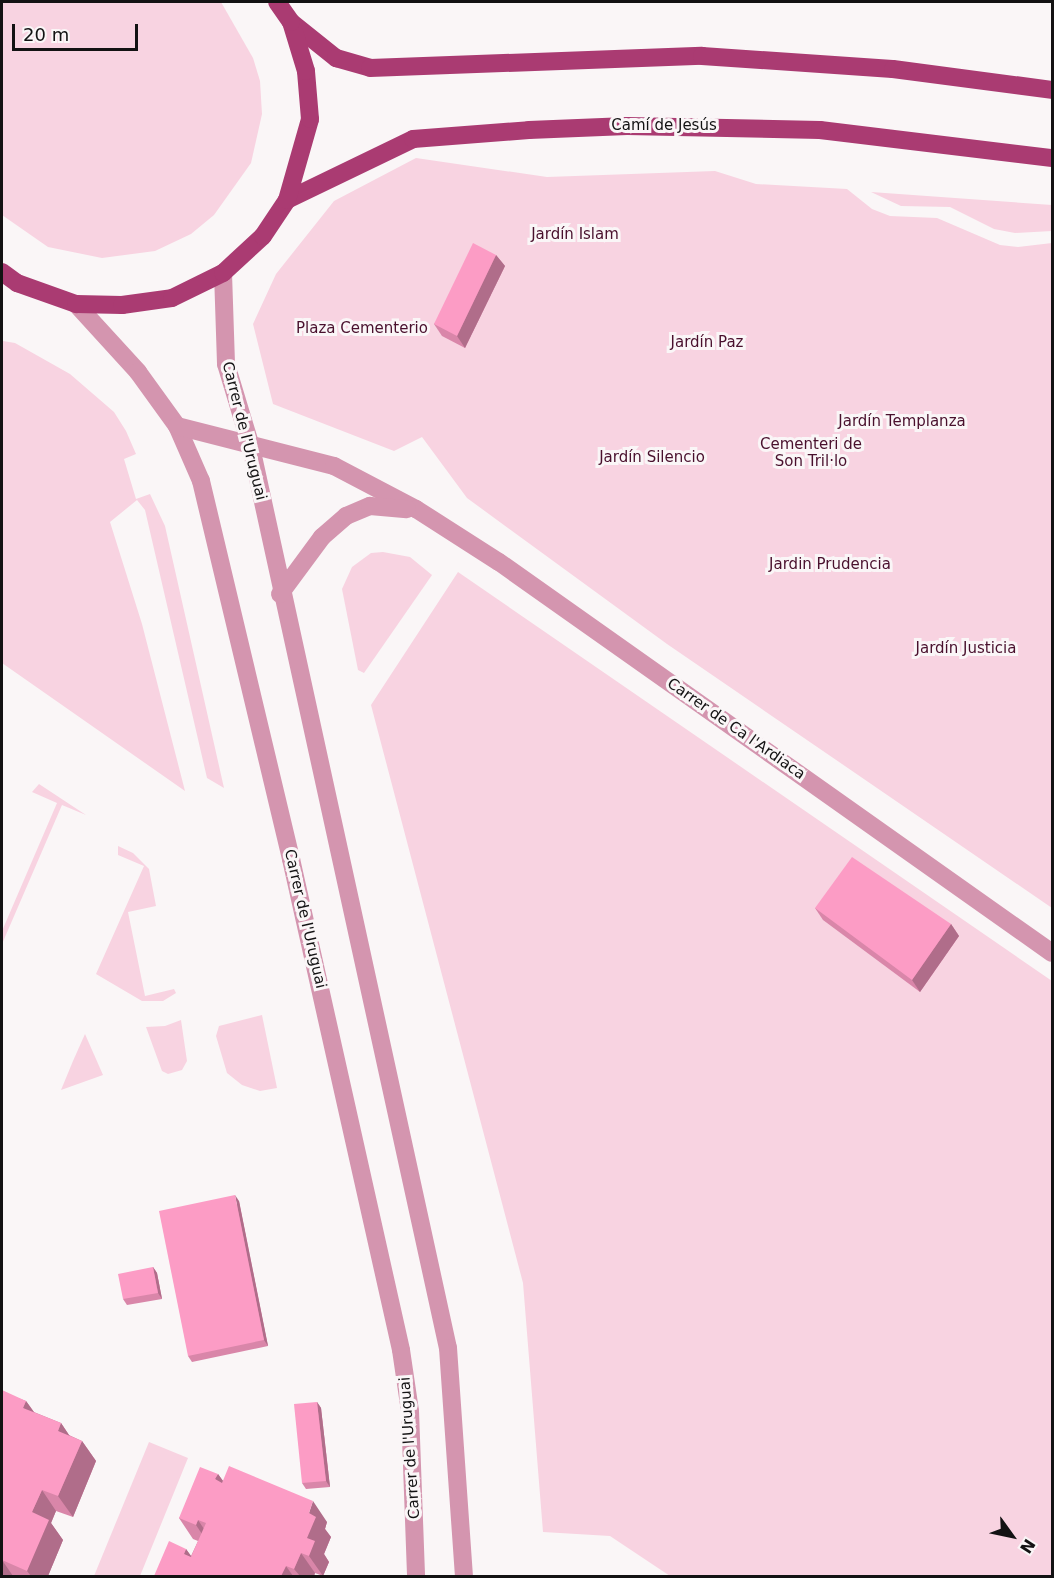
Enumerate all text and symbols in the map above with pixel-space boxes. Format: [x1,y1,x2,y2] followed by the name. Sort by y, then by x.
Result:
[15,12,141,50] scale bar
[23,24,69,45] text: 20 m
[611,117,717,135] street label: Camí de Jesús
[531,226,619,244] park label: Jardín Islam
[296,320,428,338] park label: Plaza Cementerio
[671,334,743,352] park label: Jardín Paz
[218,360,270,502] street label: Carrer de l'Uruguai
[838,413,966,431] park label: Jardín Templanza
[760,435,862,470] park label: Cementeri de Son Tril·lo
[599,449,705,467] park label: Jardín Silencio
[769,556,891,574] park label: Jardin Prudencia
[916,640,1016,658] park label: Jardín Justicia
[664,675,808,783] street label: Carrer de Ca l'Ardiaca
[280,848,330,990] street label: Carrer de l'Uruguai
[396,1376,424,1520] street label: Carrer de l'Uruguai
[982,1506,1042,1566] north arrow
[1016,1535,1039,1557] text: N

